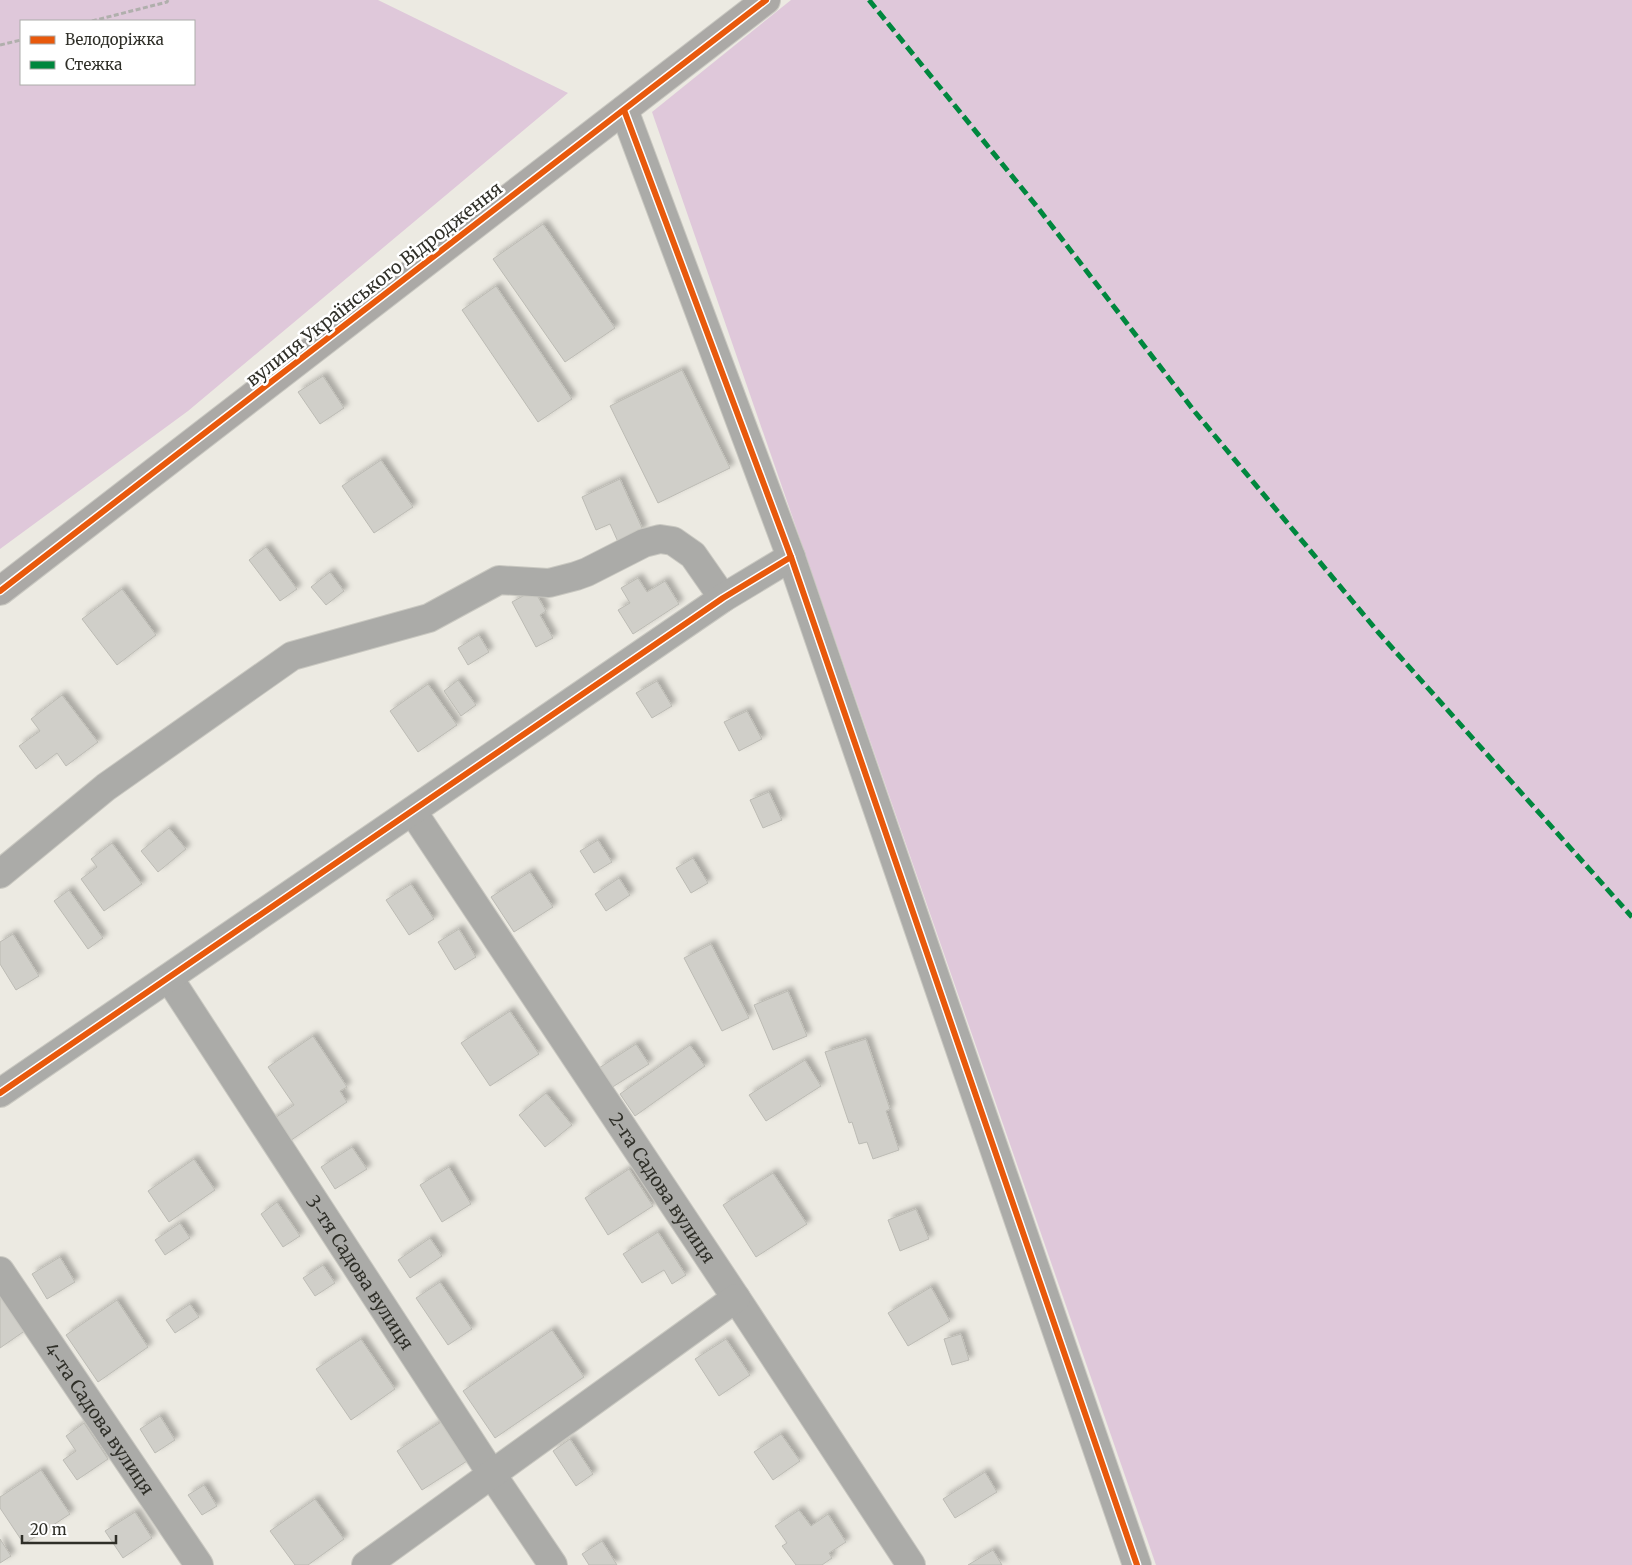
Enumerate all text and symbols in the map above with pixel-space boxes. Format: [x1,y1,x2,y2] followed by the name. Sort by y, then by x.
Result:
[20,20,195,85] legend
[65,30,164,49] text: Велодоріжка
[65,55,122,74] text: Стежка
[241,177,507,391] street label: вулиця Українського Відродження
[604,1108,721,1267] street label: 2-га Садова вулиця
[302,1191,419,1354] street label: 3-тя Садова вулиця
[40,1338,160,1499] street label: 4-та Садова вулиця
[22,1512,116,1544] scale bar
[30,1520,67,1539] text: 20 m

